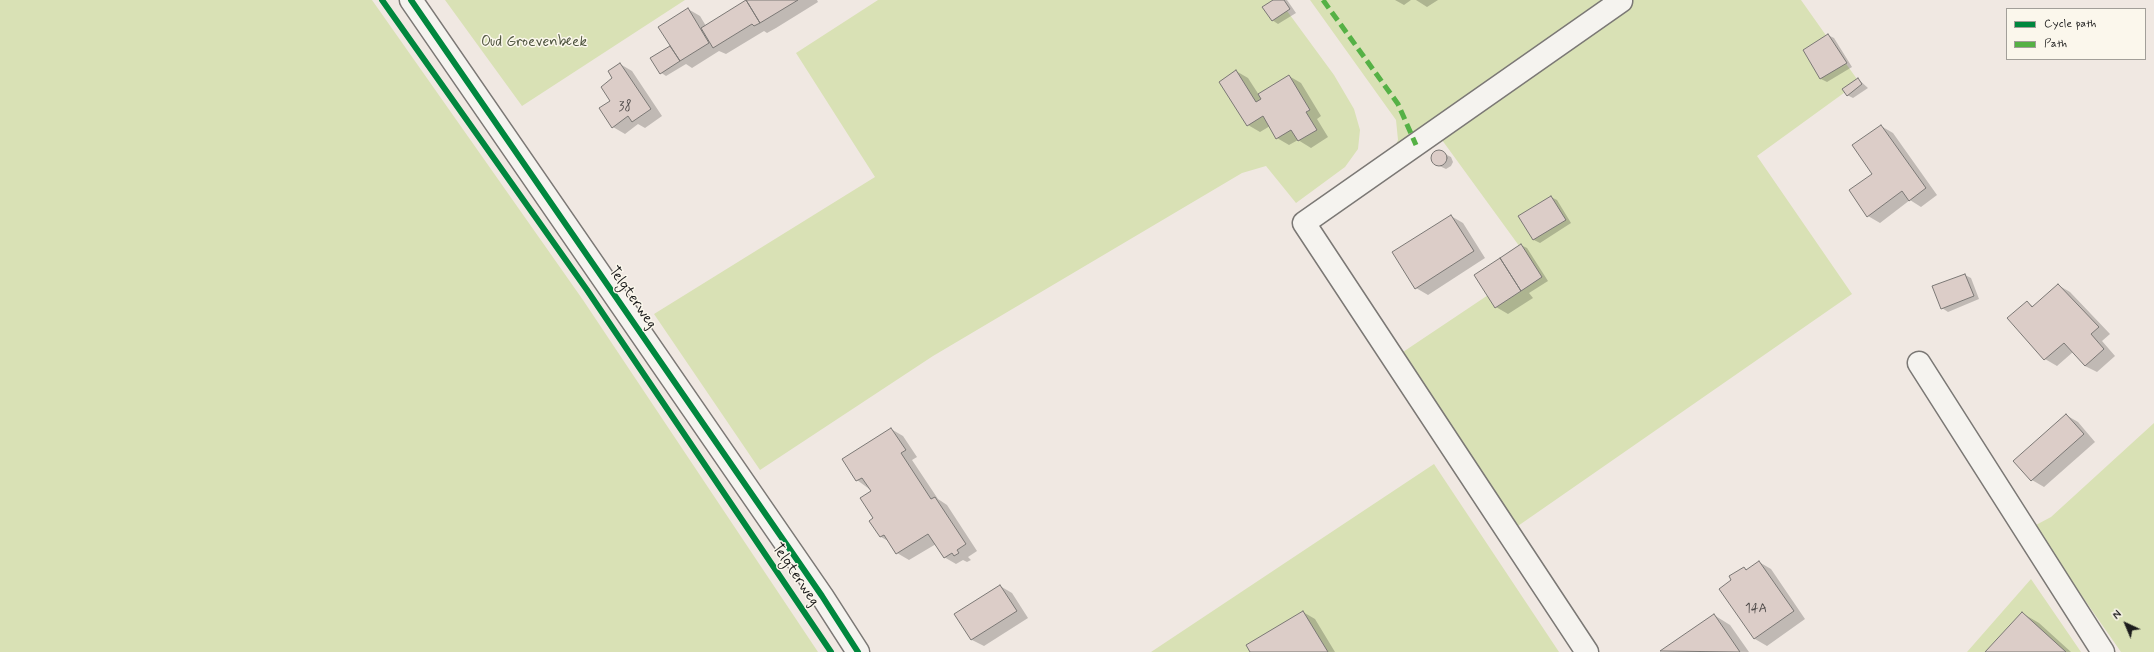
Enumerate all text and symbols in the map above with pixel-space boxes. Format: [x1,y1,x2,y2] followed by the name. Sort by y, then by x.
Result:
[2006,8,2146,60] legend
[2044,16,2096,32] text: Cycle path
[481,34,587,52] park label: Oud Groevenbeek
[2044,36,2067,52] text: Path
[619,99,631,115] house number: 38
[604,263,660,333] street label: Telgterweg
[767,540,823,610] street label: Telgterweg
[1745,601,1767,617] house number: 14A
[2106,604,2146,644] north arrow
[2110,608,2125,623] text: N

